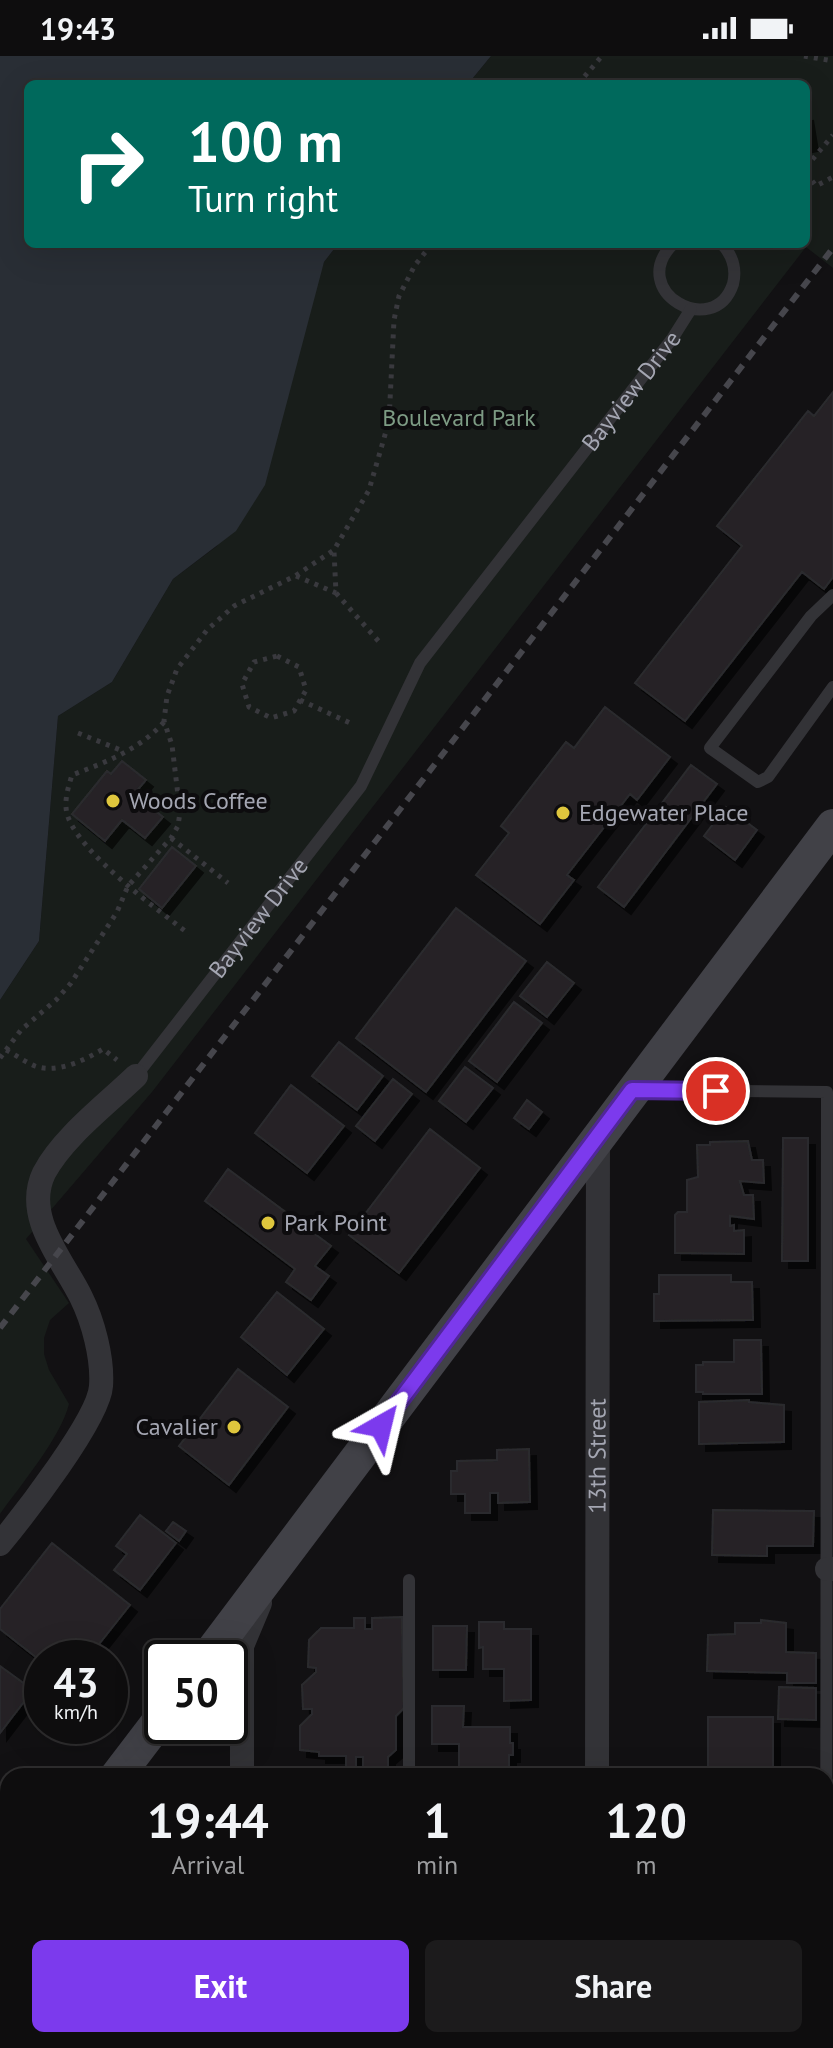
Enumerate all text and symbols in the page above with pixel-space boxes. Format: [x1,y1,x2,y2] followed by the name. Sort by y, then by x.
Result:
[40,9,116,48] text: 19:43
[188,105,343,177] text: 100 m
[56,112,160,216] icon: right
[188,175,338,222] text: Turn right
[575,325,688,457] street label: Bayview Drive
[382,402,536,433] park label: Boulevard Park
[129,785,268,816] place label: Woods Coffee
[104,792,122,810] marker: Woods Coffee
[579,797,749,828] place label: Edgewater Place
[554,804,572,822] marker: Edgewater Place
[202,851,315,984] street label: Bayview Drive
[682,1057,750,1125] pin
[694,1069,738,1113] icon: arrive
[284,1207,387,1238] place label: Park Point
[259,1214,277,1232] marker: Park Point
[339,1384,423,1468] position arrow
[581,1398,613,1514] street label: 13th Street
[136,1411,218,1442] place label: Cavalier
[225,1418,243,1436] marker: Cavalier
[144,1640,248,1744] speed limit sign: 50
[53,1656,99,1708] text: 43
[54,1699,98,1725] text: km/h
[147,1789,269,1851] text: 19:44
[423,1789,451,1851] text: 1
[605,1789,687,1851] text: 120
[172,1848,244,1881] text: Arrival
[416,1848,458,1881] text: min
[636,1848,657,1881] text: m
[32,1940,409,2032] button: Exit
[425,1940,802,2032] button: Share

